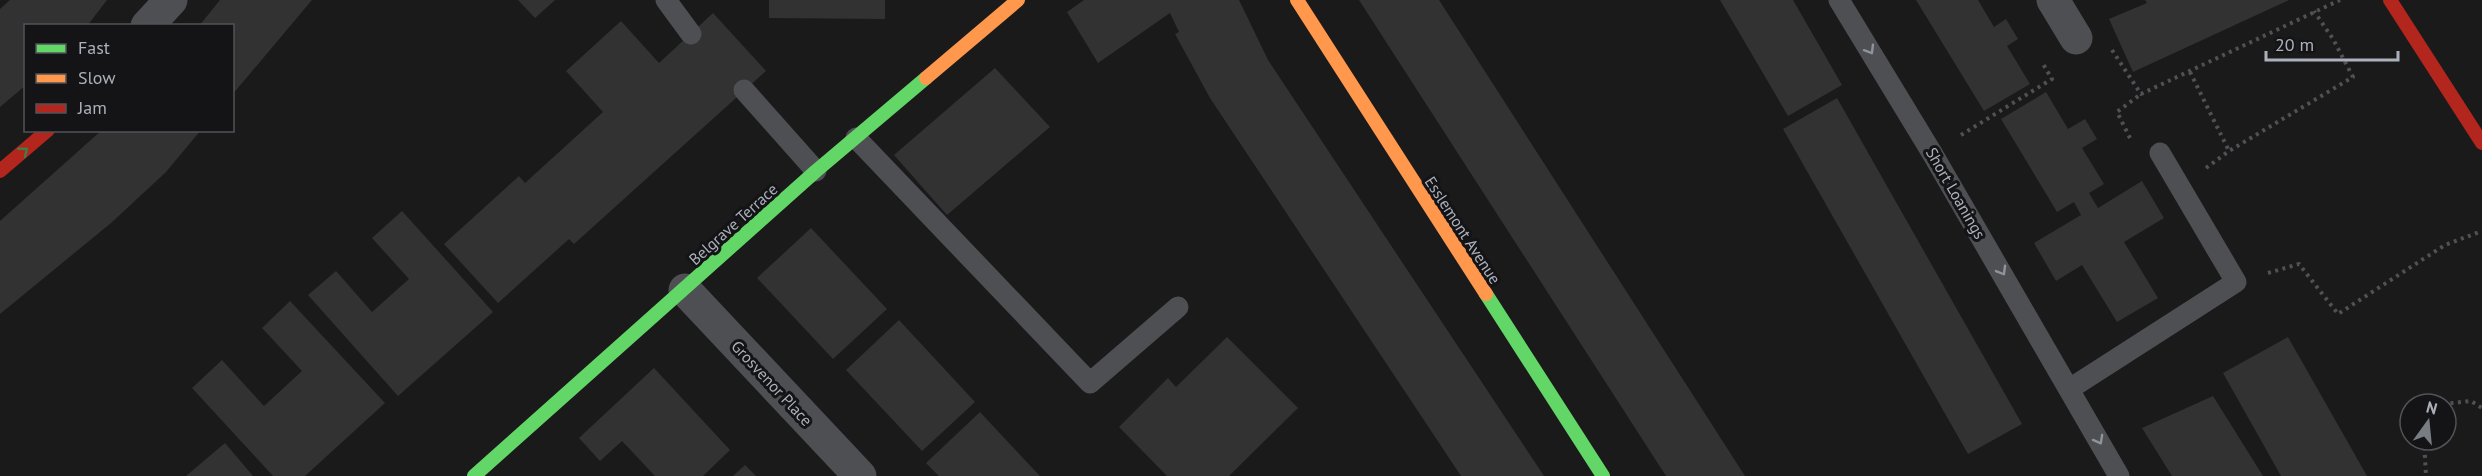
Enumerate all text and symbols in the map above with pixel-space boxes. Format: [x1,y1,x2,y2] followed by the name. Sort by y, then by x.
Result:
[24,24,234,132] legend
[2266,24,2398,62] scale bar
[2275,33,2314,56] text: 20 m
[78,36,110,59] text: Fast
[1862,44,1874,54] one-way arrow
[78,66,116,89] text: Slow
[77,96,107,119] text: Jam
[1922,144,1990,243] street label: Short Loanings
[18,147,29,158] one-way arrow
[1421,172,1505,288] street label: Esslemont Avenue
[685,179,781,269] street label: Belgrave Terrace
[1995,265,2006,275] one-way arrow
[727,336,817,430] street label: Grosvenor Place
[2398,392,2458,452] north arrow
[2424,396,2440,419] text: N
[2092,434,2104,444] one-way arrow

